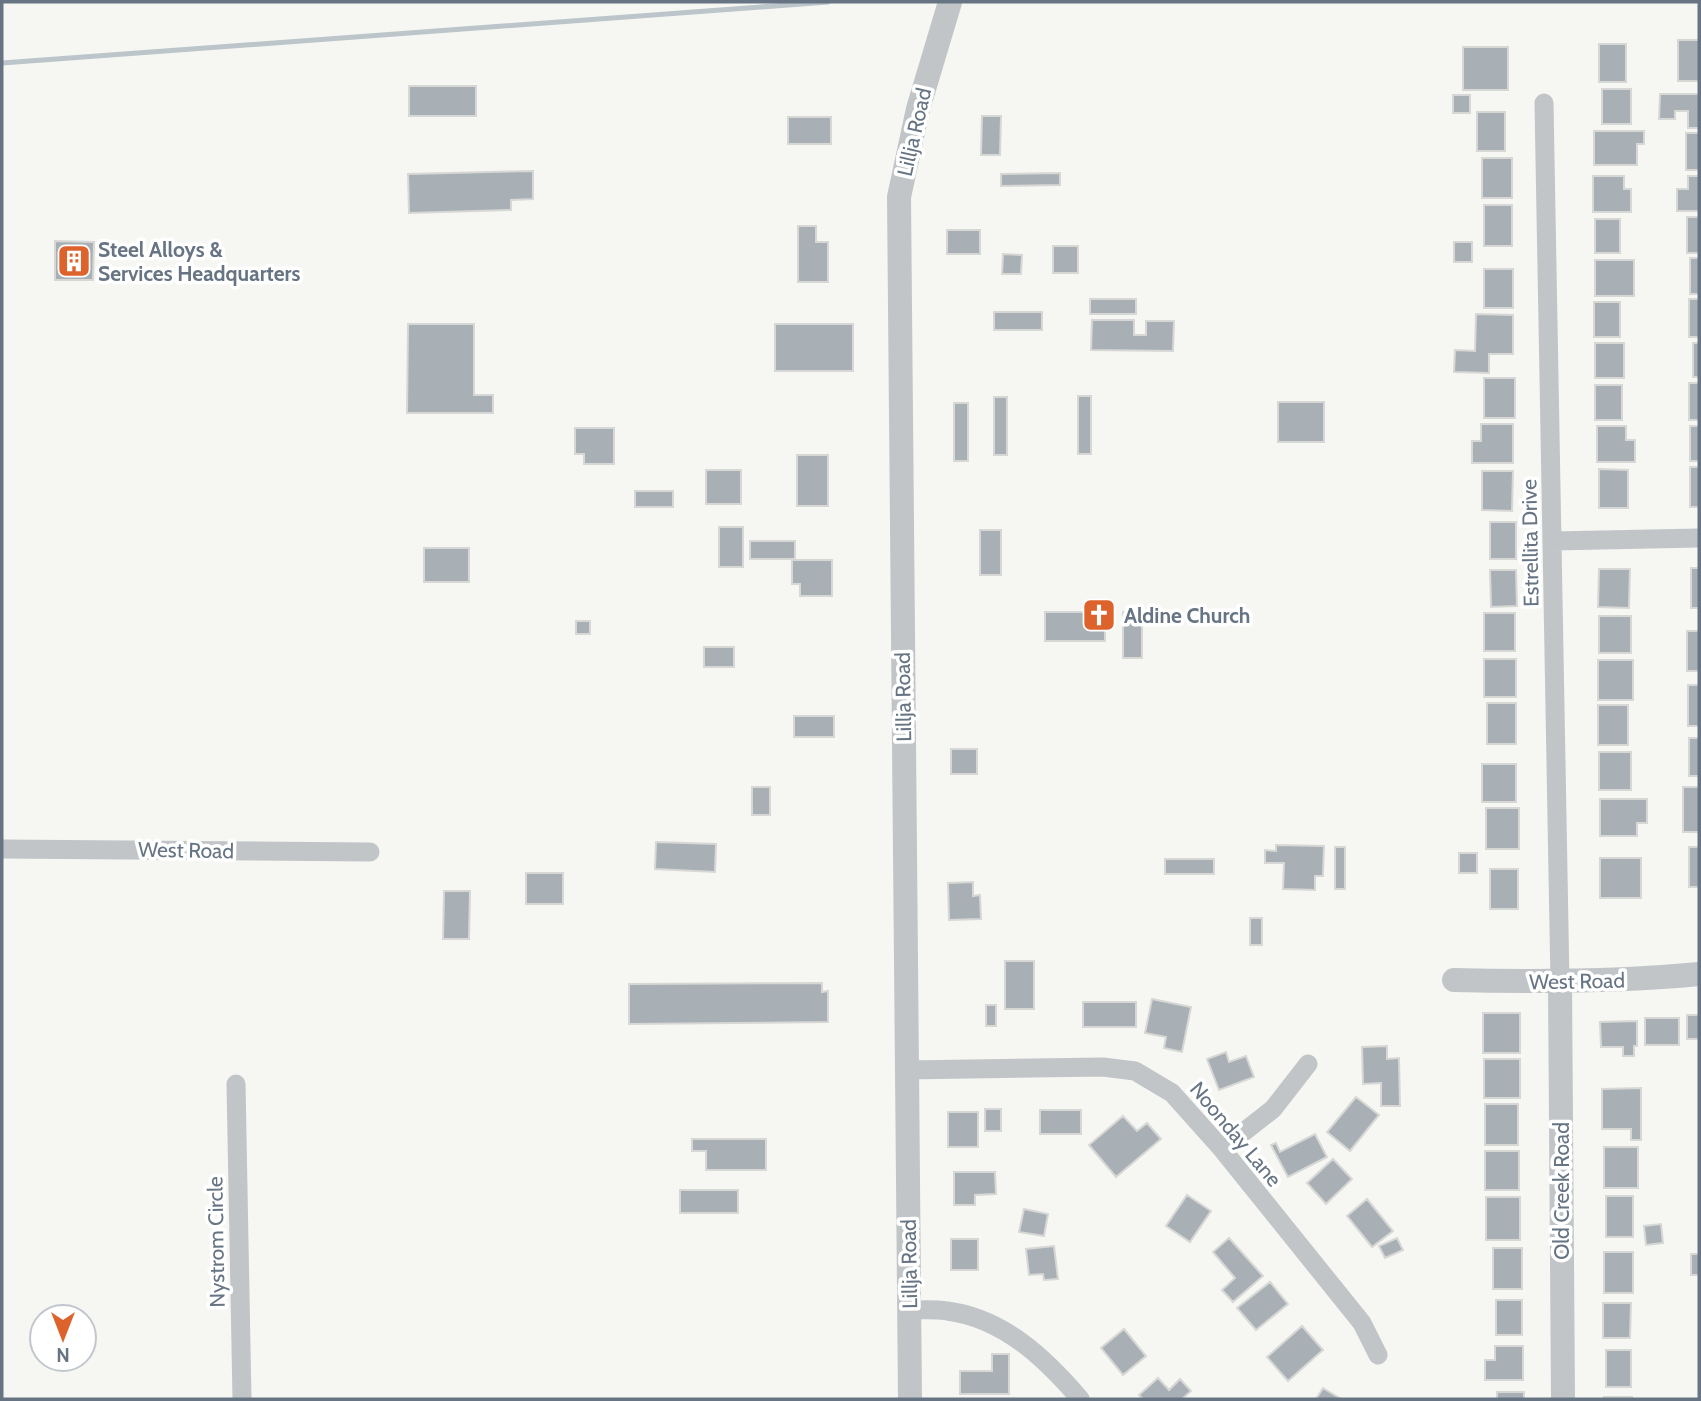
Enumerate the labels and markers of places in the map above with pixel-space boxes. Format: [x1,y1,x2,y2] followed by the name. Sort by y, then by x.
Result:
[98,237,301,286] place label: Steel Alloys & Services Headquarters
[55,242,93,280] building icon: Steel Alloys & Services Headquarters
[1080,596,1118,634] church icon: Aldine Church
[1124,603,1250,628] place label: Aldine Church

